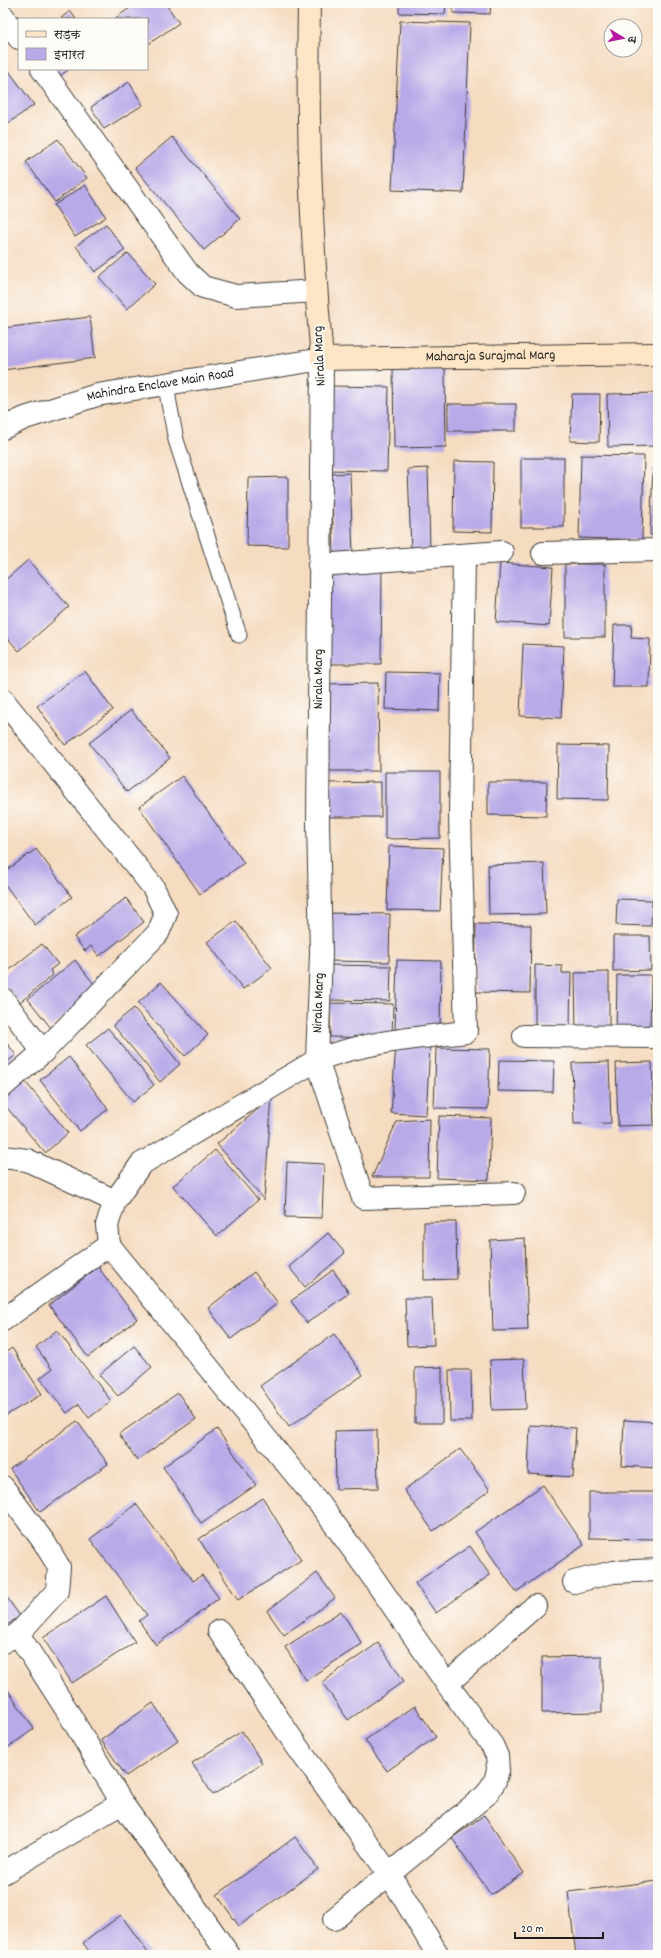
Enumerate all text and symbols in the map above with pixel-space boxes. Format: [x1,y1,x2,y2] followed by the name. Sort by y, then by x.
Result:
[18,18,148,70] legend
[603,18,643,58] north arrow
[53,27,82,44] text: सड़क
[622,34,639,45] text: उ
[53,47,85,64] text: इमारत
[308,325,332,387] street label: Nirala Marg
[426,346,556,367] street label: Maharaja Surajmal Marg
[84,363,235,408] street label: Mahindra Enclave Main Road
[309,649,329,709] street label: Nirala Marg
[308,972,330,1034] street label: Nirala Marg
[515,1914,603,1940] scale bar
[521,1921,544,1938] text: 20 m

